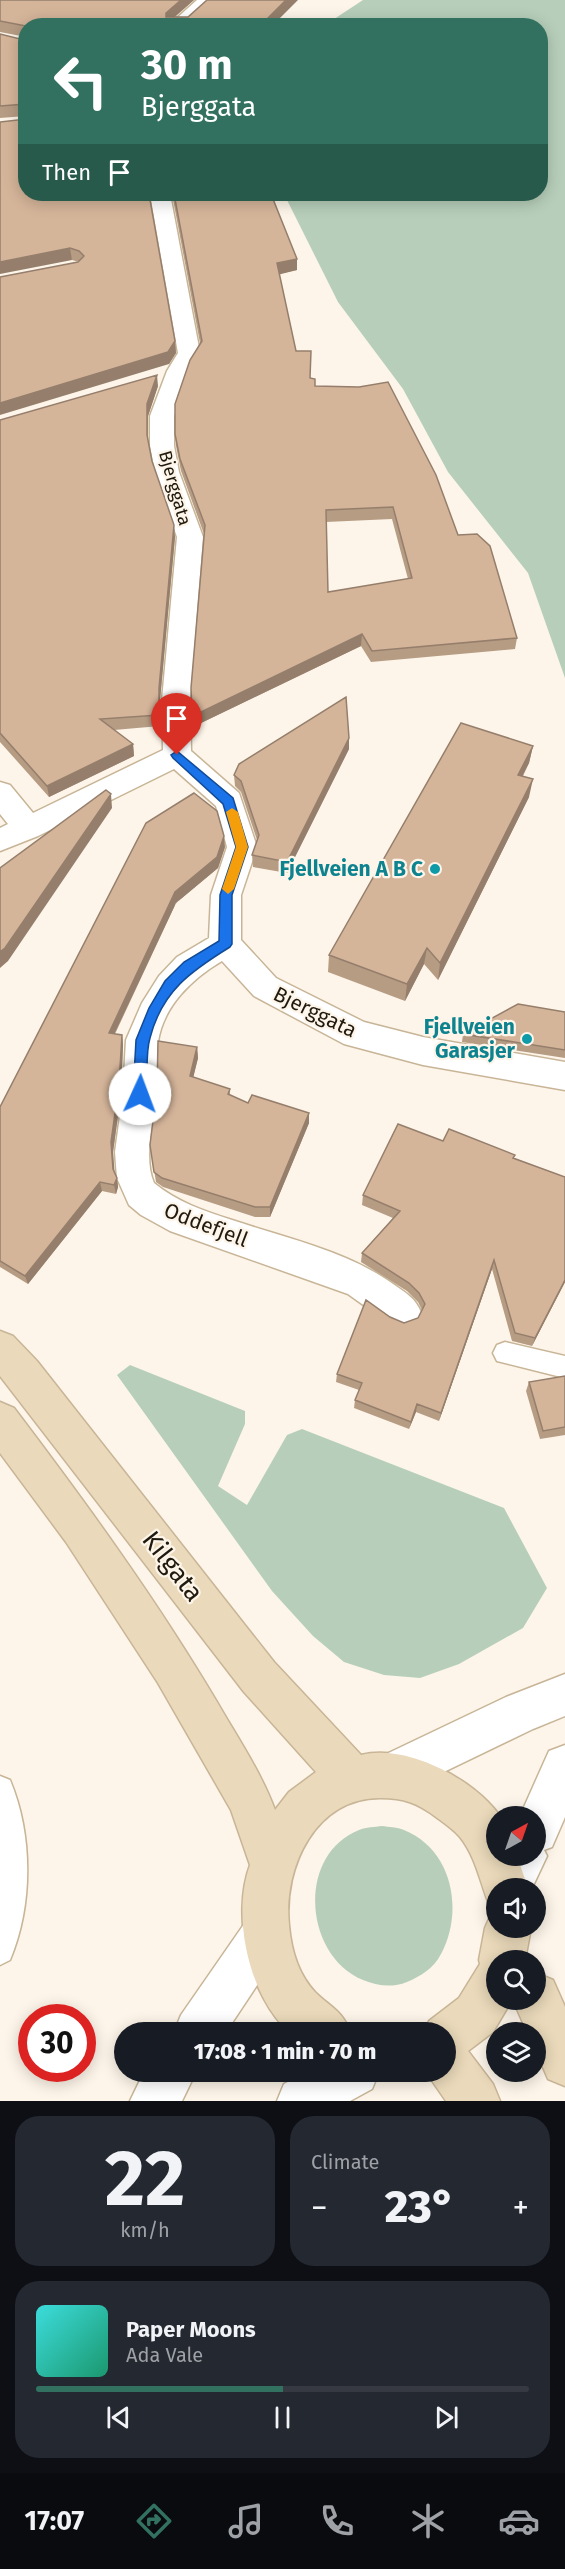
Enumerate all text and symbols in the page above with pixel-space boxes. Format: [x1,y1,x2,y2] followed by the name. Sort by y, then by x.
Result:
[141,40,233,90] text: 30 m
[42,42,120,120] icon: left
[141,91,256,123] text: Bjerggata
[103,156,136,189] icon: arrive
[42,159,91,186] text: Then
[154,448,196,528] street label: Bjerggata
[151,693,202,755] pin
[160,702,193,735] icon: arrive
[279,856,423,882] place label: Fjellveien A B C
[428,862,442,876] marker: Fjellveien A B C
[269,981,361,1043] street label: Bjerggata
[424,1014,516,1064] place label: Fjellveien Garasjer
[520,1032,534,1046] marker: Fjellveien Garasjer
[108,1062,172,1126] position arrow
[160,1197,252,1253] street label: Oddefjell
[136,1525,210,1608] street label: Kilgata
[486,1806,546,1866] north arrow
[486,1806,546,2082] map controls
[486,1878,546,1938] button: sound
[486,1950,546,2010] button: search
[18,2004,96,2082] speed limit sign: 30
[486,2022,546,2082] button: layers
[194,2038,376,2065] text: 17:08 · 1 min · 70 m
[105,2132,185,2226] text: 22
[311,2150,379,2174] text: Climate
[385,2180,455,2234] text: 23°
[311,2188,328,2228] text: −
[513,2188,529,2228] text: +
[120,2218,170,2242] text: km/h
[126,2316,256,2343] text: Paper Moons
[126,2343,203,2367] text: Ada Vale
[102,2401,135,2434] icon: previous
[266,2401,299,2434] icon: pause
[430,2401,463,2434] icon: next
[133,2500,175,2542] icon: directions
[225,2500,267,2542] icon: music
[316,2500,358,2542] icon: phone
[407,2500,449,2542] icon: climate
[498,2500,540,2542] icon: car
[25,2505,84,2537] text: 17:07

